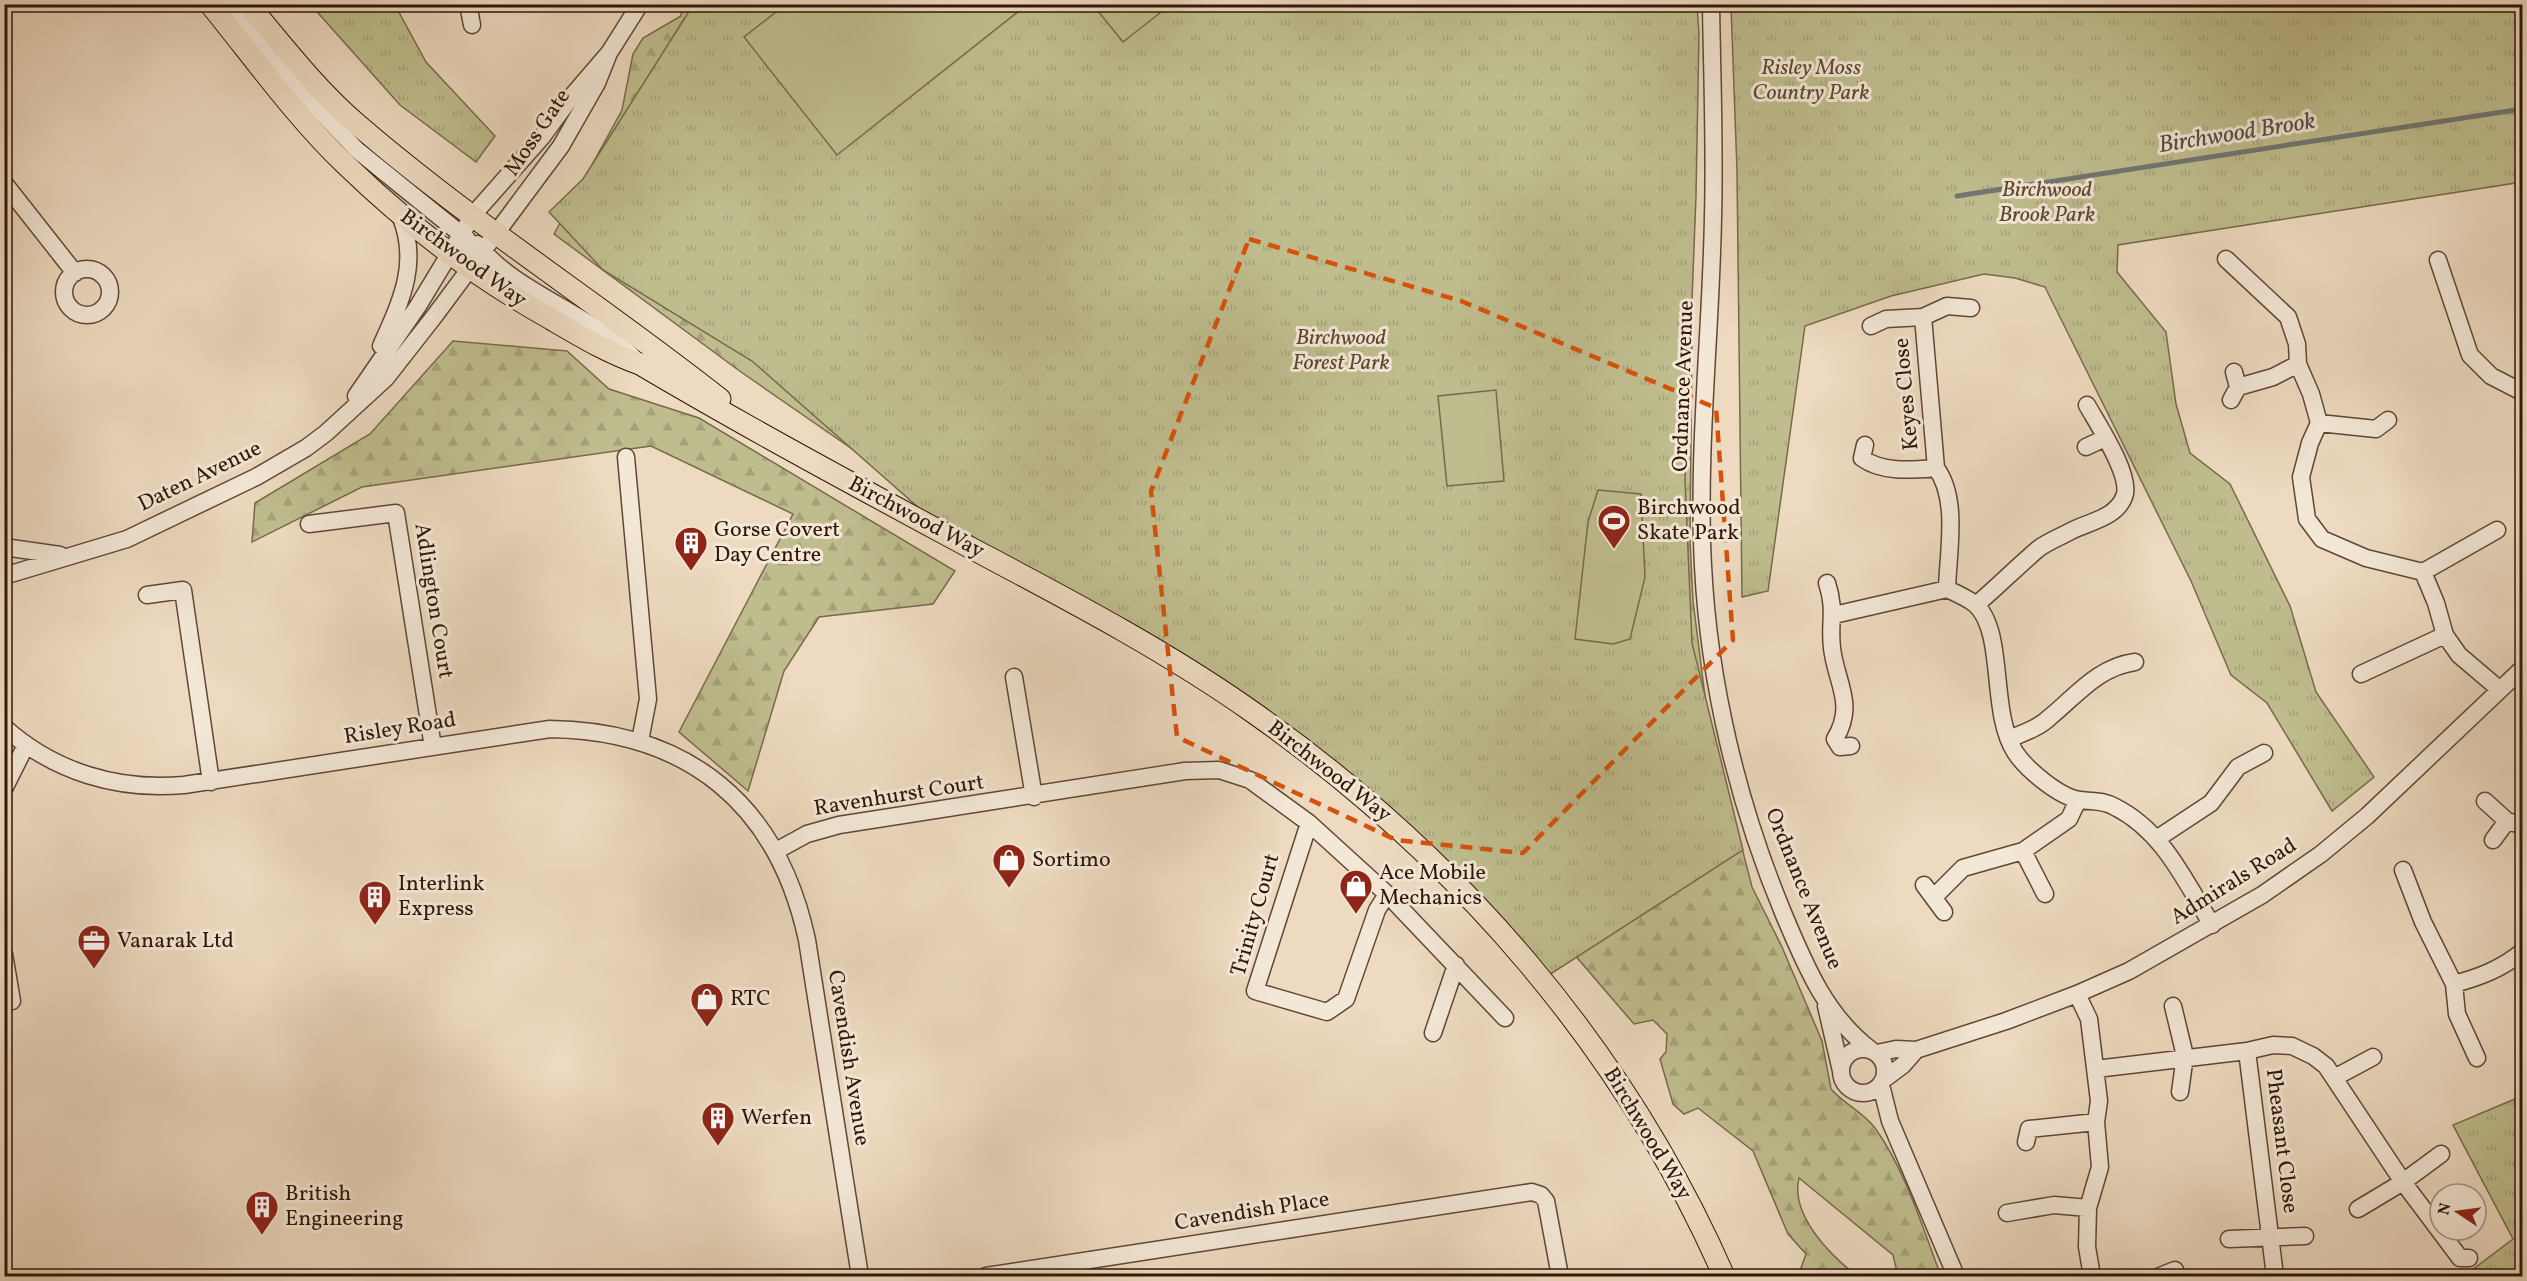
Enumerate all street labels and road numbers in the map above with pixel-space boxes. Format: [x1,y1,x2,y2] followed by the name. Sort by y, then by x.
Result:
[497,83,579,183] street label: Moss Gate
[393,202,533,316] street label: Birchwood Way
[1666,300,1702,472] street label: Ordnance Avenue
[1887,337,1927,451] street label: Keyes Close
[133,434,267,520] street label: Daten Avenue
[842,469,990,567] street label: Birchwood Way
[405,521,461,681] street label: Adlington Court
[342,705,458,753] street label: Risley Road
[1260,714,1398,830] street label: Birchwood Way
[812,767,987,825] street label: Ravenhurst Court
[1756,804,1850,974] street label: Ordnance Avenue
[2165,831,2303,933] street label: Admirals Road
[1224,850,1288,980] street label: Trinity Court
[819,968,877,1148] street label: Cavendish Avenue
[1595,1062,1699,1206] street label: Birchwood Way
[2257,1067,2305,1215] street label: Pheasant Close
[1172,1184,1332,1240] street label: Cavendish Place

